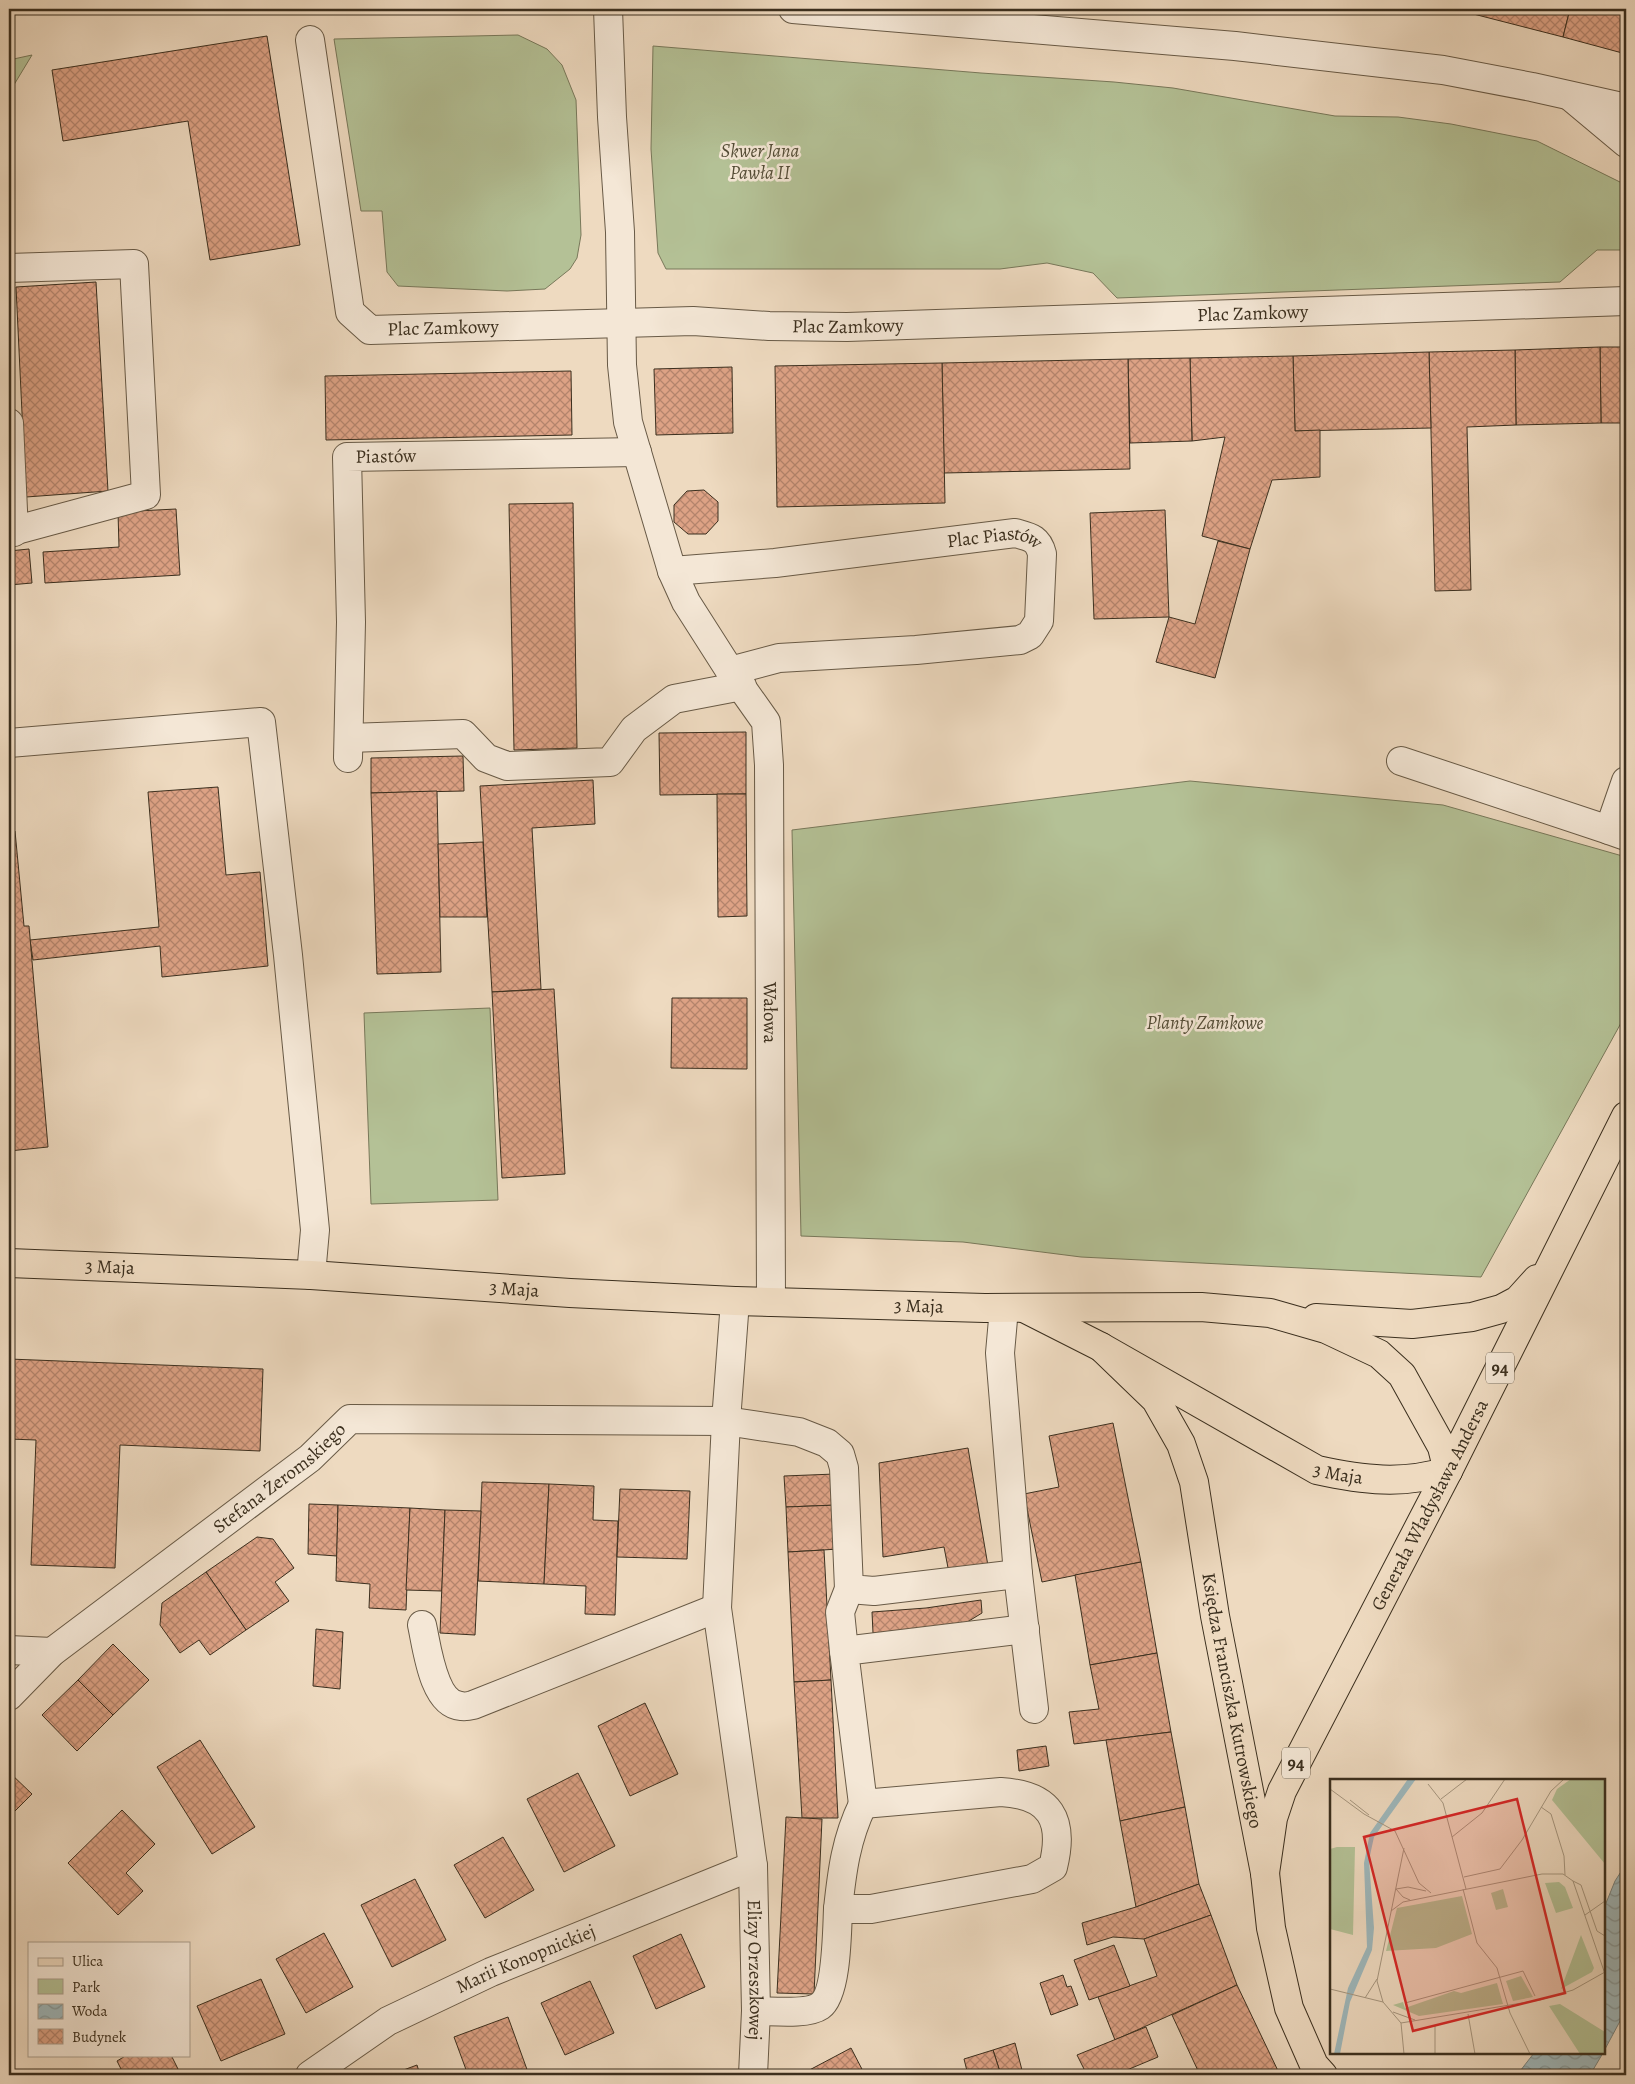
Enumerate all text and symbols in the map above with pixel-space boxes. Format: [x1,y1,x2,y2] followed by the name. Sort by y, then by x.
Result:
[721,138,800,186] park label: Skwer Jana Pawła II
[1197,299,1309,328] street label: Plac Zamkowy
[792,312,904,340] street label: Plac Zamkowy
[387,313,500,343] street label: Plac Zamkowy
[355,443,417,470] street label: Piastów
[945,520,1049,555] street label: Plac Piastów
[757,981,783,1043] street label: Wałowa
[1147,1010,1264,1036] park label: Planty Zamkowe
[84,1253,136,1281] street label: 3 Maja
[488,1274,540,1304] street label: 3 Maja
[893,1292,944,1320] street label: 3 Maja
[1486,1352,1514,1384] road number: 94
[1365,1395,1495,1615] street label: Generała Władysława Andersa
[208,1417,352,1539] street label: Stefana Żeromskiego
[1311,1457,1365,1491] street label: 3 Maja
[1195,1571,1269,1831] street label: Księdza Franciszka Kutrowskiego
[1282,1748,1310,1779] road number: 94
[1330,1779,1605,2054] inset map
[741,1899,769,2041] street label: Elizy Orzeszkowej
[452,1918,599,2000] street label: Marii Konopnickiej
[28,1942,190,2056] legend
[72,1951,103,1971] text: Ulica
[72,1977,101,1997] text: Park
[71,2001,107,2021] text: Woda
[72,2027,127,2047] text: Budynek

